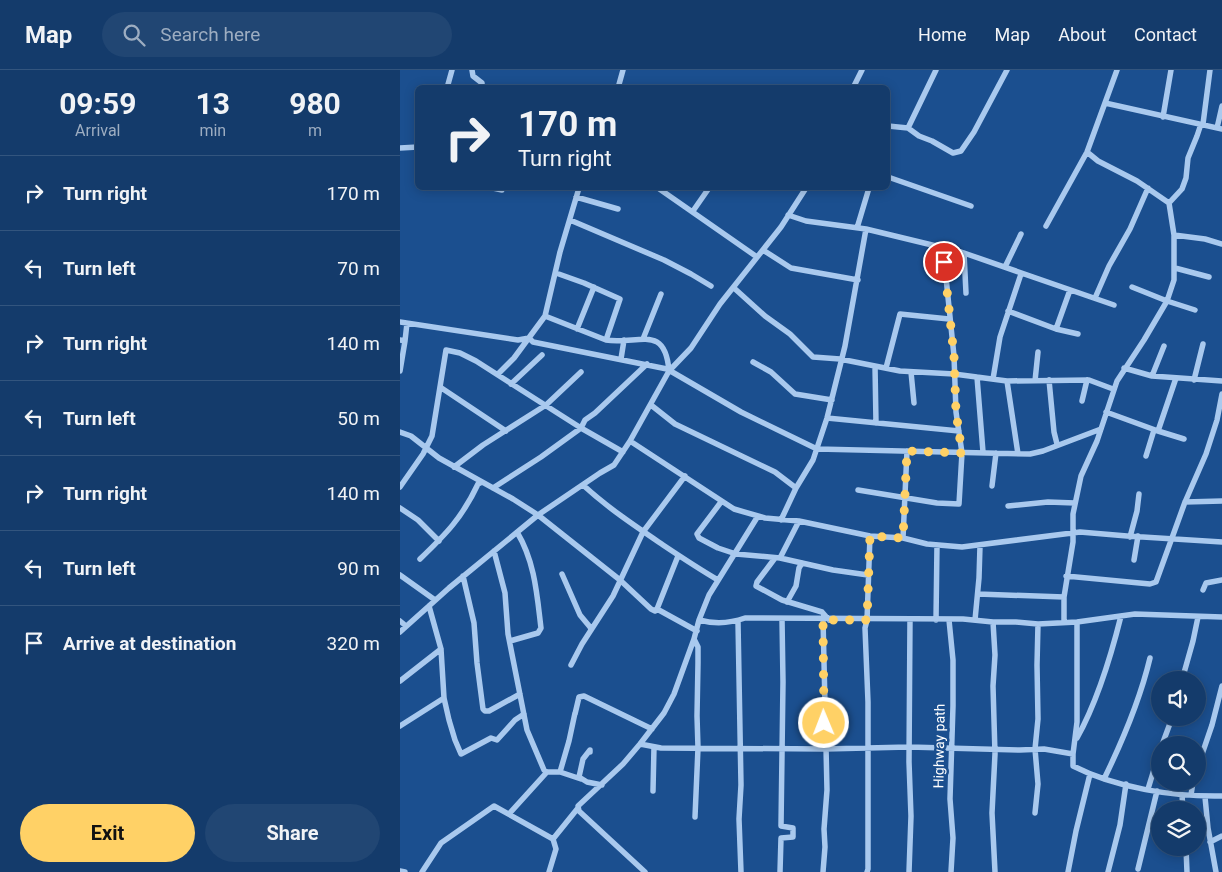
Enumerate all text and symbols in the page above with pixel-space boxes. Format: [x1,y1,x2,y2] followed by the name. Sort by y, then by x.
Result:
[102,12,452,57] search box
[25,21,72,49] text: Map
[120,21,148,49] icon: search
[160,23,260,46] text: Search here
[918,24,967,45] text: Home
[995,24,1030,45] text: Map
[1058,24,1106,45] text: About
[1134,24,1197,45] text: Contact
[59,86,136,121] text: 09:59
[196,86,230,121] text: 13
[289,86,341,121] text: 980
[518,104,617,145] text: 170 m
[435,105,500,170] icon: right
[75,121,121,140] text: Arrival
[199,121,226,140] text: min
[308,121,322,140] text: m
[518,146,612,171] text: Turn right
[20,179,48,207] icon: right
[63,182,147,205] text: Turn right
[327,182,380,205] text: 170 m
[923,241,965,283] pin
[930,248,958,276] icon: arrive
[20,254,48,282] icon: left
[63,257,136,280] text: Turn left
[337,257,380,280] text: 70 m
[20,329,48,357] icon: right
[63,332,147,355] text: Turn right
[327,332,380,355] text: 140 m
[20,404,48,432] icon: left
[63,407,136,430] text: Turn left
[337,407,380,430] text: 50 m
[20,479,48,507] icon: right
[63,482,147,505] text: Turn right
[327,482,380,505] text: 140 m
[20,554,48,582] icon: left
[63,557,136,580] text: Turn left
[337,557,380,580] text: 90 m
[20,629,48,657] icon: arrive
[63,632,236,655] text: Arrive at destination
[327,632,380,655] text: 320 m
[1151,671,1206,856] map controls
[1151,671,1206,726] button: sound
[797,696,849,748] position arrow
[930,703,948,789] street label: Highway path
[1151,736,1206,791] button: search
[1151,801,1206,856] button: layers
[20,804,195,862] button: Exit
[205,804,380,862] button: Share

